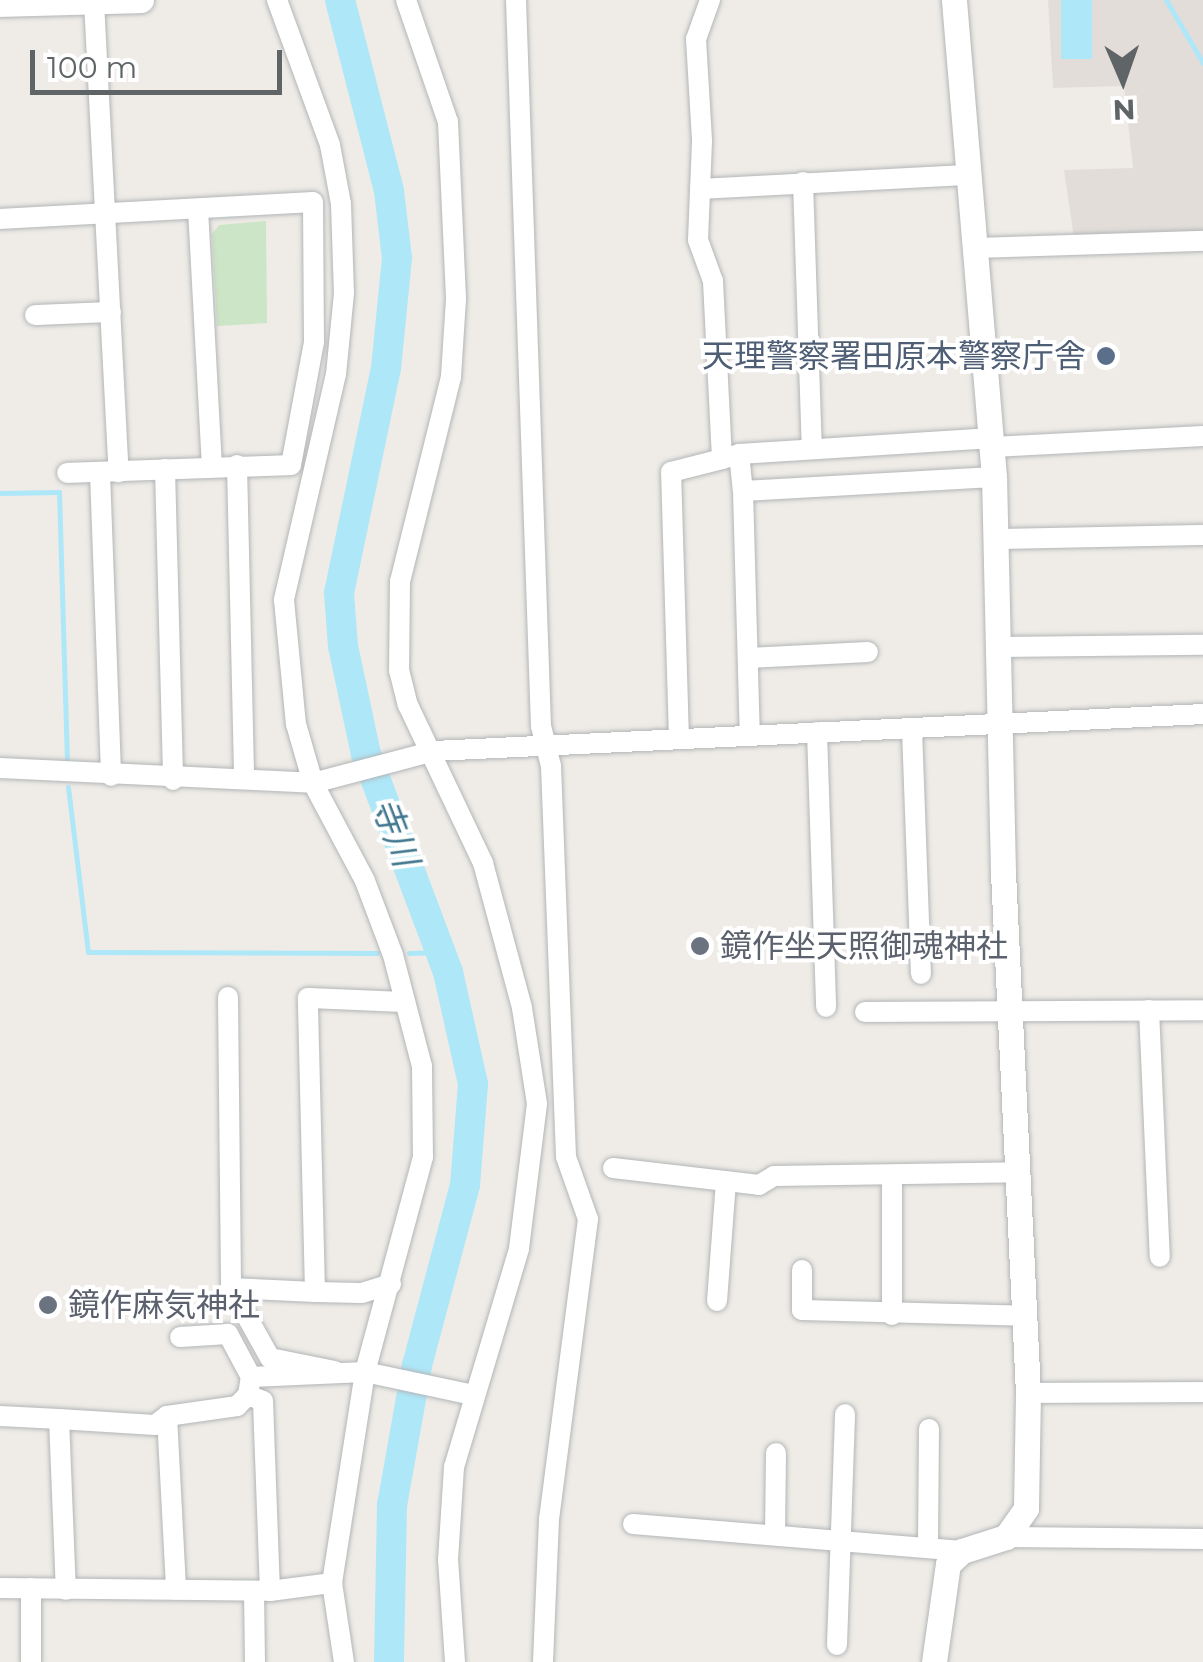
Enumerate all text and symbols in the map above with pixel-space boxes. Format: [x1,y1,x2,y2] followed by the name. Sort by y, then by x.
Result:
[35,30,288,92] scale bar
[1073,30,1173,130] north arrow
[47,49,137,86] text: 100 m
[1112,93,1136,127] text: N
[702,337,1086,375] place label: 天理警察署田原本警察庁舎
[1095,345,1117,367] marker: 天理警察署田原本警察庁舎
[363,792,427,872] water label: 寺川
[720,927,1008,965] place label: 鏡作坐天照御魂神社
[689,935,711,957] marker: 鏡作坐天照御魂神社
[68,1286,260,1324] place label: 鏡作麻気神社
[37,1294,59,1316] marker: 鏡作麻気神社

